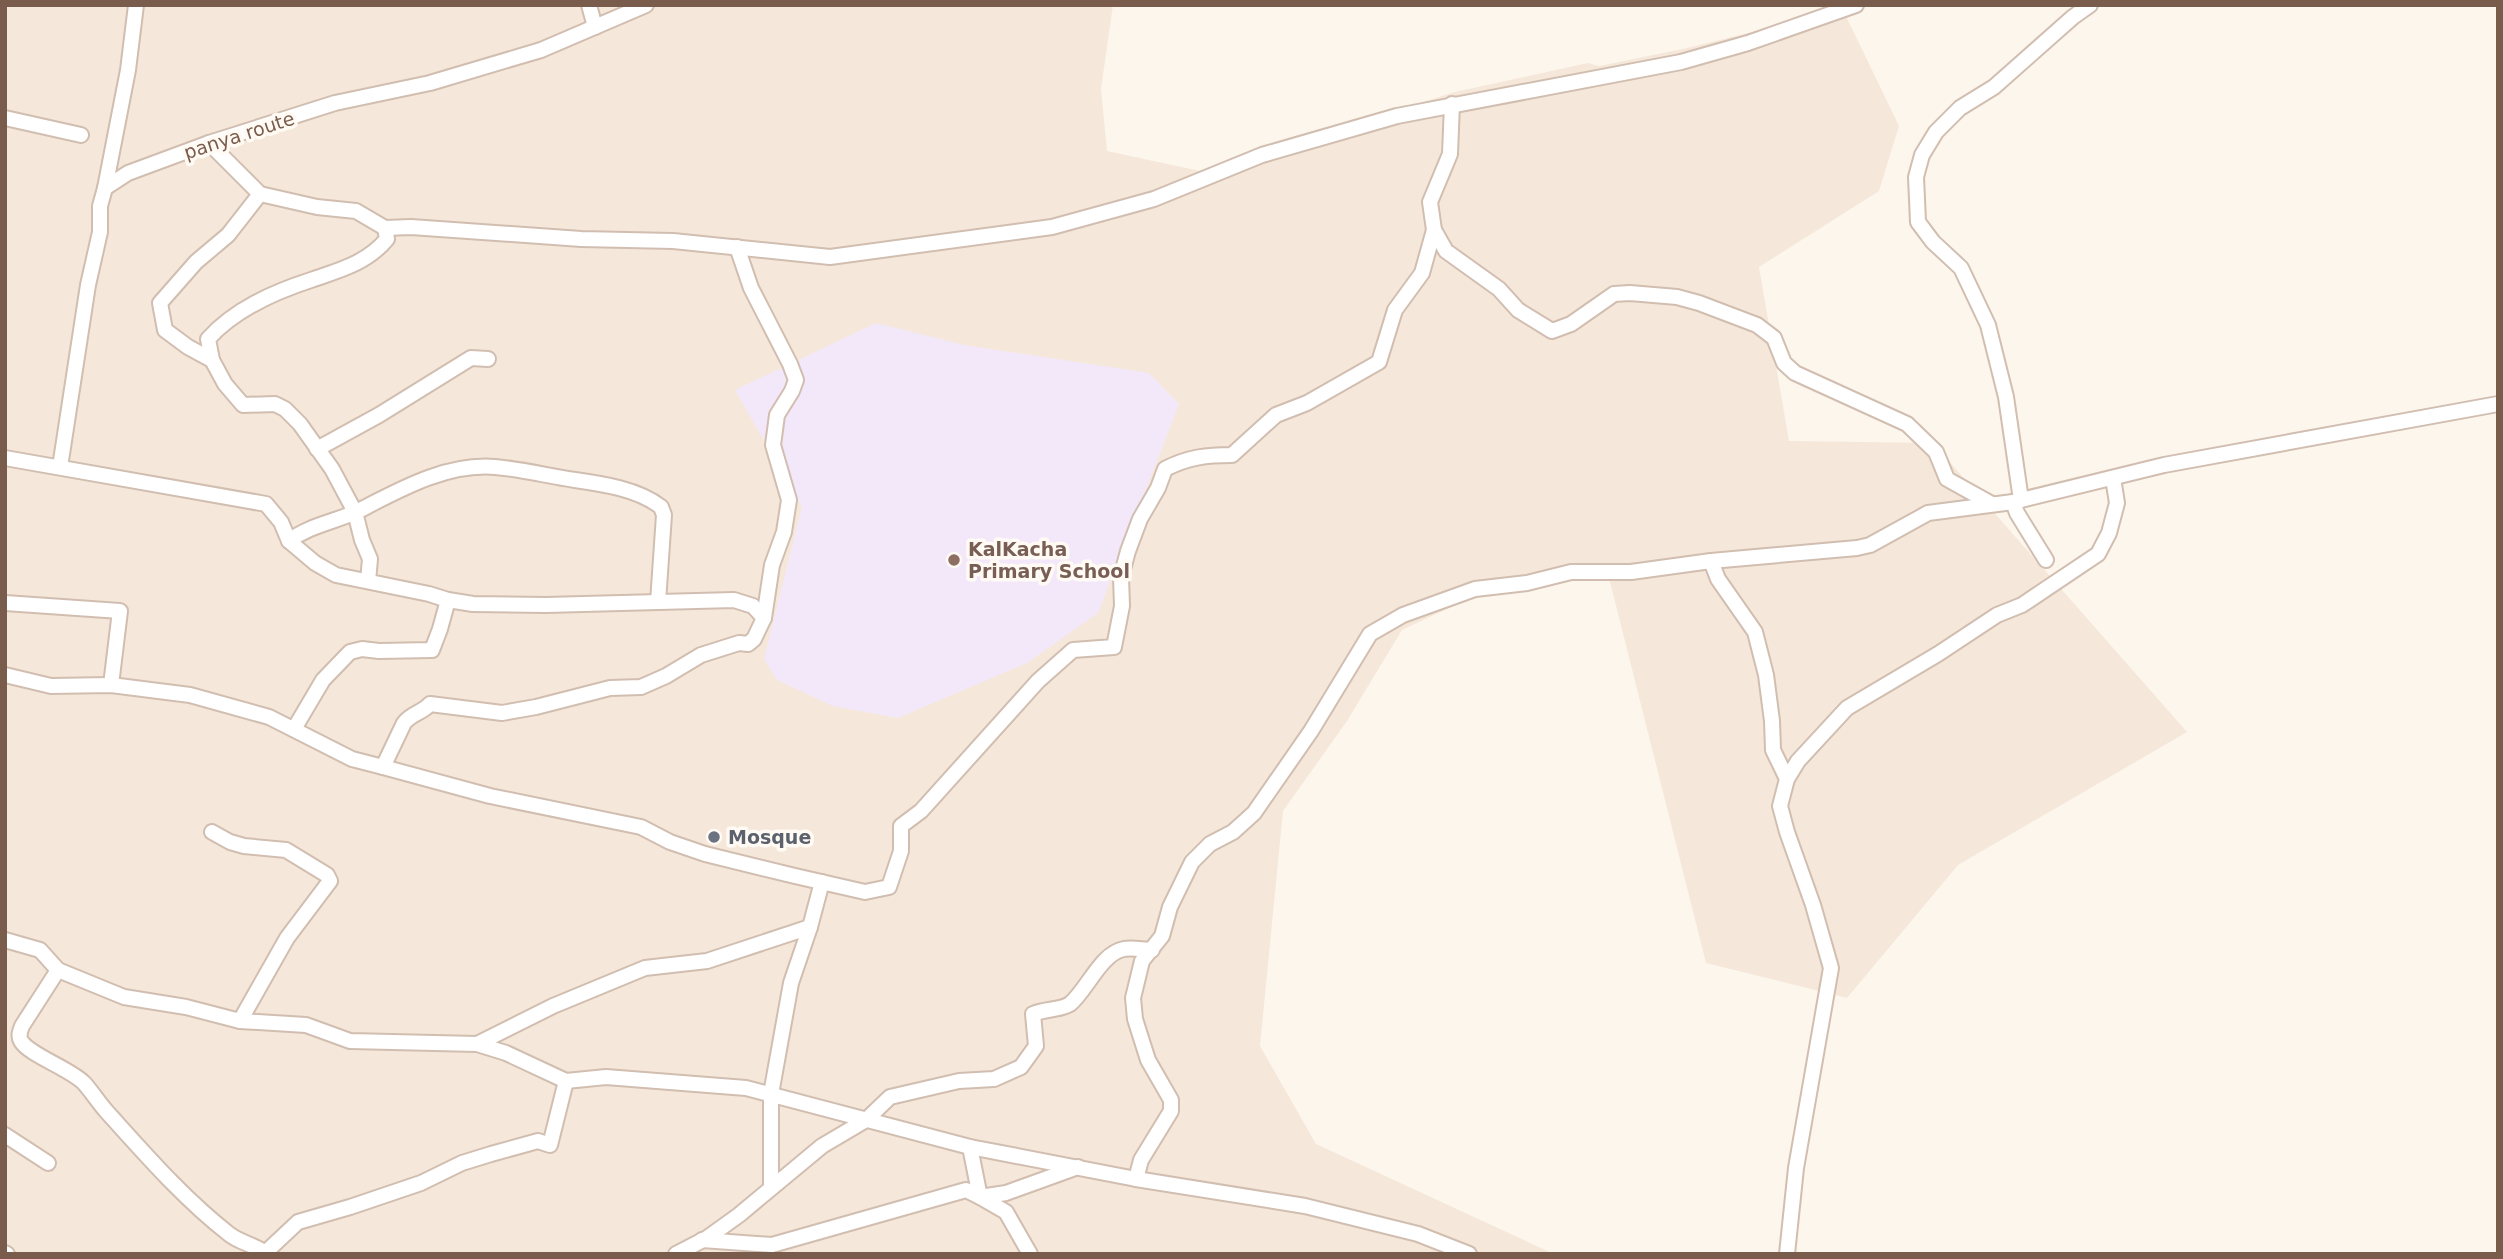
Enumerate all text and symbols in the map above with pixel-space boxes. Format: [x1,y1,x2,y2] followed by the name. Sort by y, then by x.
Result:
[181,107,297,163] street label: panya route
[968,538,1130,582] place label: KalKacha Primary School
[946,552,962,568] marker: KalKacha Primary School
[728,826,811,848] place label: Mosque
[706,829,722,845] marker: Mosque

